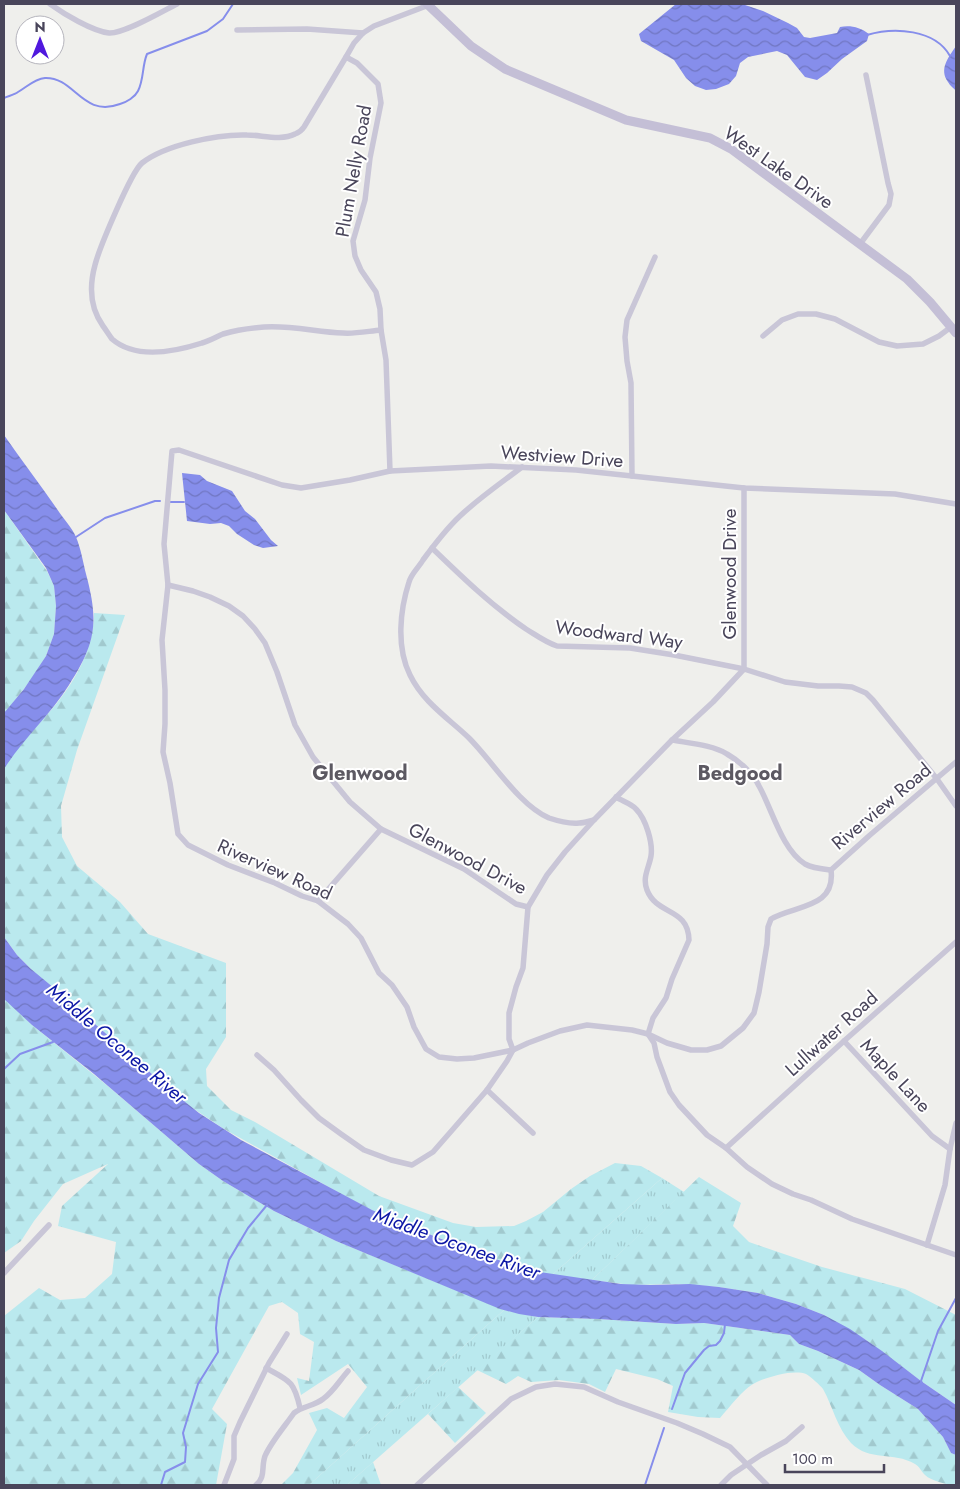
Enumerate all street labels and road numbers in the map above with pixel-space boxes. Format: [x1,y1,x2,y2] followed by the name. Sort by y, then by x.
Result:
[329,103,378,239] street label: Plum Nelly Road
[718,120,839,215] street label: West Lake Drive
[500,439,624,474] street label: Westview Drive
[716,508,743,639] street label: Glenwood Drive
[554,613,685,656] street label: Woodward Way
[826,757,937,856] street label: Riverview Road
[404,816,532,901] street label: Glenwood Drive
[213,832,336,907] street label: Riverview Road
[779,984,884,1082] street label: Lullwater Road
[854,1032,937,1119] street label: Maple Lane

